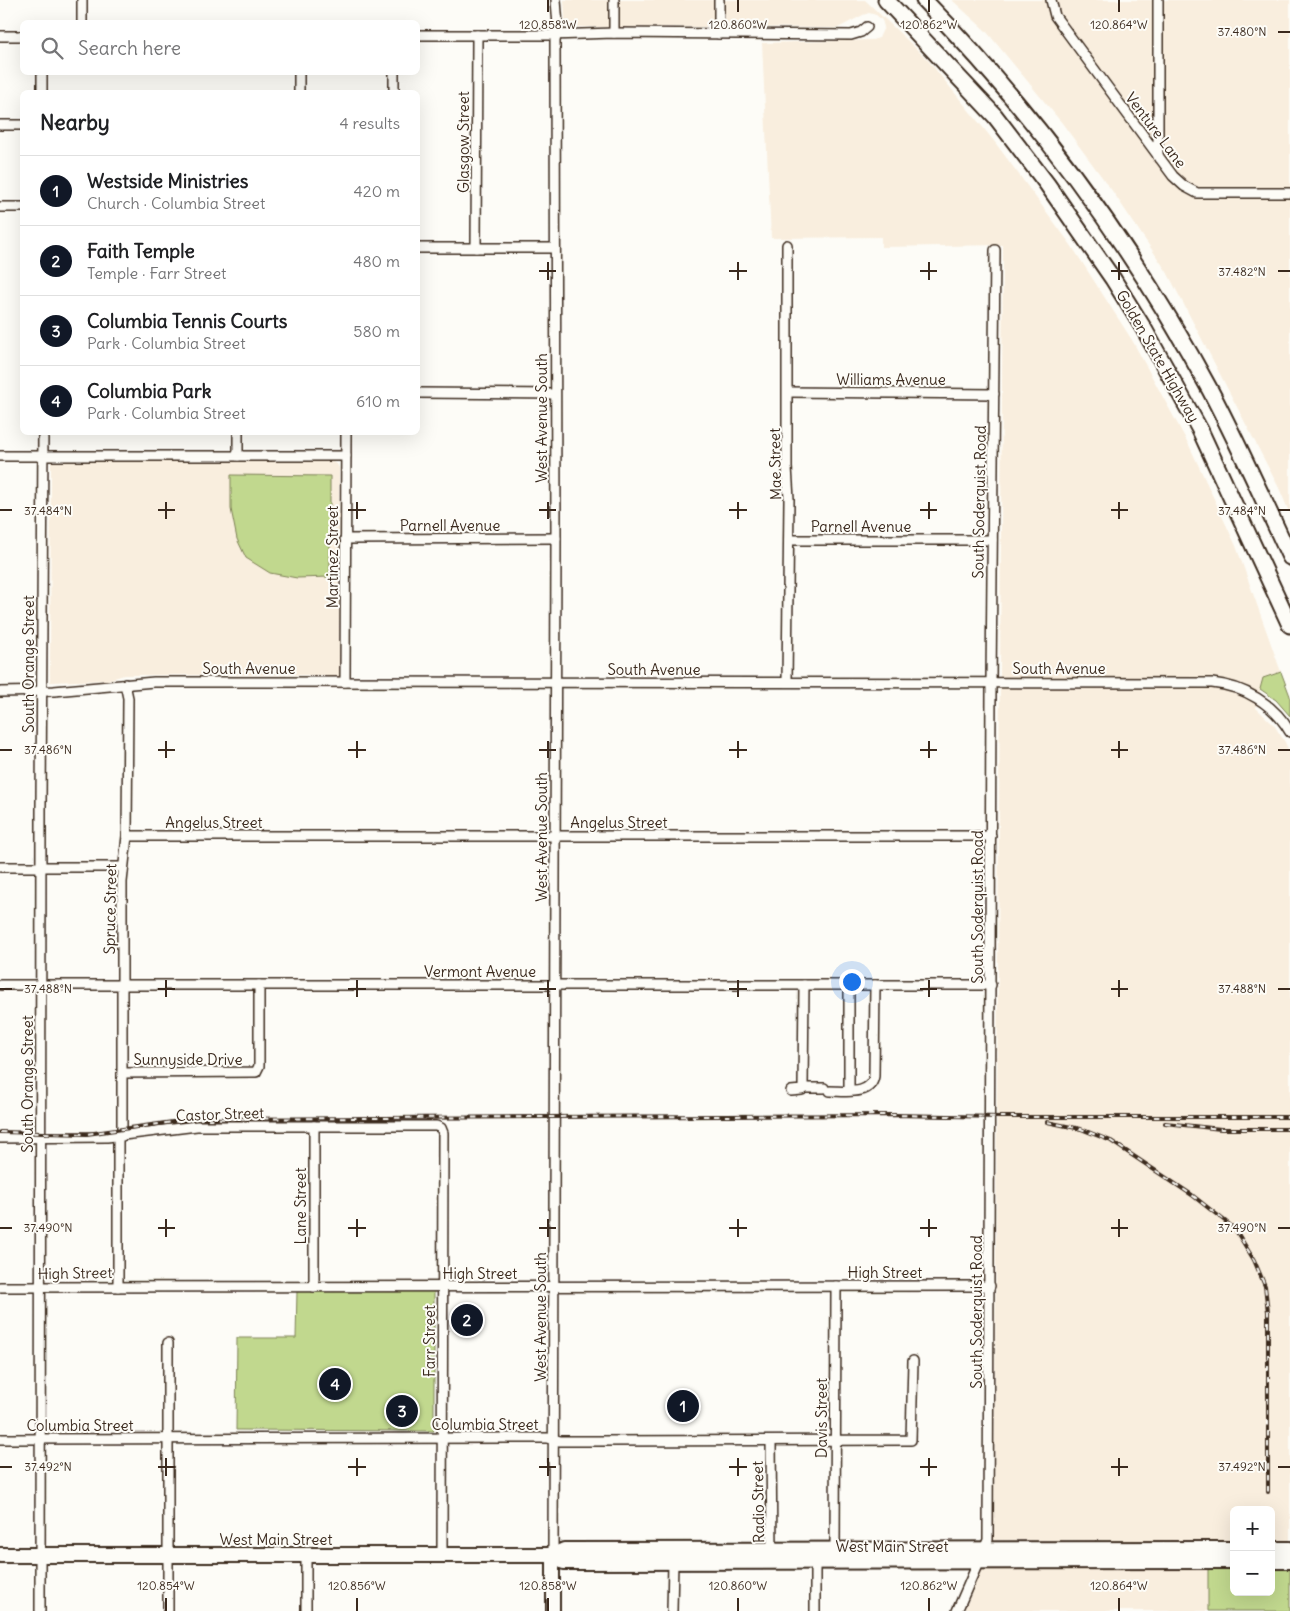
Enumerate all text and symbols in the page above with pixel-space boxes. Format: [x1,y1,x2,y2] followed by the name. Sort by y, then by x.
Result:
[519,17,577,32] text: 120.858°W
[709,17,767,32] text: 120.860°W
[900,17,958,32] text: 120.862°W
[1090,17,1148,32] text: 120.864°W
[20,20,420,75] search box
[1218,24,1267,39] text: 37.480°N
[38,34,66,62] icon: search
[78,36,181,60] text: Search here
[1121,88,1191,172] street label: Venture Lane
[454,91,473,193] street label: Glasgow Street
[40,109,110,136] text: Nearby
[339,113,400,133] text: 4 results
[87,169,248,193] text: Westside Ministries
[53,181,59,201] text: 1
[354,181,400,201] text: 420 m
[87,193,265,213] text: Church · Columbia Street
[87,239,195,263] text: Faith Temple
[52,251,60,271] text: 2
[353,251,400,271] text: 480 m
[87,263,226,283] text: Temple · Farr Street
[1218,264,1266,279] text: 37.482°N
[1112,286,1204,426] street label: Golden State Highway
[87,309,287,333] text: Columbia Tennis Courts
[51,321,61,341] text: 3
[353,321,400,341] text: 580 m
[87,333,246,353] text: Park · Columbia Street
[532,353,551,483] street label: West Avenue South
[836,370,946,389] street label: Williams Avenue
[87,379,211,403] text: Columbia Park
[51,391,61,411] text: 4
[356,391,400,411] text: 610 m
[87,403,246,423] text: Park · Columbia Street
[968,425,990,579] street label: South Soderquist Road
[765,428,785,500] street label: Mae Street
[24,503,72,518] text: 37.484°N
[1218,503,1266,518] text: 37.484°N
[323,506,342,608] street label: Martinez Street
[400,516,500,535] street label: Parnell Avenue
[811,517,911,536] street label: Parnell Avenue
[19,595,38,733] street label: South Orange Street
[202,659,296,678] street label: South Avenue
[1012,659,1106,678] street label: South Avenue
[607,660,701,679] street label: South Avenue
[24,742,72,757] text: 37.486°N
[1218,742,1266,757] text: 37.486°N
[532,772,551,902] street label: West Avenue South
[165,813,263,832] street label: Angelus Street
[570,813,668,832] street label: Angelus Street
[968,830,987,984] street label: South Soderquist Road
[100,863,120,955] street label: Spruce Street
[424,962,536,981] street label: Vermont Avenue
[839,969,865,995] your location
[24,981,72,996] text: 37.488°N
[1218,981,1266,996] text: 37.488°N
[18,1015,37,1153] street label: South Orange Street
[134,1050,242,1069] street label: Sunnyside Drive
[176,1103,264,1125] street label: Castor Street
[291,1168,310,1245] street label: Lane Street
[24,1220,72,1235] text: 37.490°N
[1218,1220,1266,1235] text: 37.490°N
[967,1235,986,1389] street label: South Soderquist Road
[531,1252,550,1382] street label: West Avenue South
[37,1263,113,1283] street label: High Street
[848,1263,922,1282] street label: High Street
[443,1264,517,1283] street label: High Street
[451,1301,483,1339] pin: 2
[420,1305,439,1377] street label: Farr Street
[319,1365,351,1403] pin: 4
[812,1378,831,1458] street label: Davis Street
[667,1387,699,1425] pin: 1
[386,1392,418,1430] pin: 3
[431,1415,539,1434] street label: Columbia Street
[26,1416,134,1435] street label: Columbia Street
[24,1459,72,1474] text: 37.492°N
[1218,1459,1266,1474] text: 37.492°N
[748,1461,768,1543] street label: Radio Street
[1230,1506,1275,1596] map controls
[1230,1506,1275,1551] button: +
[220,1530,332,1549] street label: West Main Street
[836,1537,948,1556] street label: West Main Street
[1230,1551,1275,1596] button: −
[137,1578,195,1593] text: 120.854°W
[328,1578,386,1593] text: 120.856°W
[519,1578,577,1593] text: 120.858°W
[709,1578,767,1593] text: 120.860°W
[900,1578,958,1593] text: 120.862°W
[1090,1578,1148,1593] text: 120.864°W

